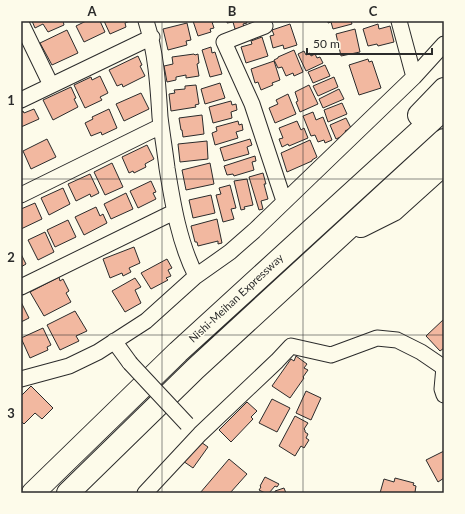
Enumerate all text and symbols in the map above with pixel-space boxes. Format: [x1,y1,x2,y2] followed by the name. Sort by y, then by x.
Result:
[86,3,97,19] text: A
[228,3,237,19] text: B
[369,3,378,19] text: C
[307,30,432,56] scale bar
[313,36,340,51] text: 50 m
[7,92,15,108] text: 1
[7,249,15,265] text: 2
[186,250,286,345] street label: Nishi-Meihan Expressway
[7,405,15,421] text: 3

